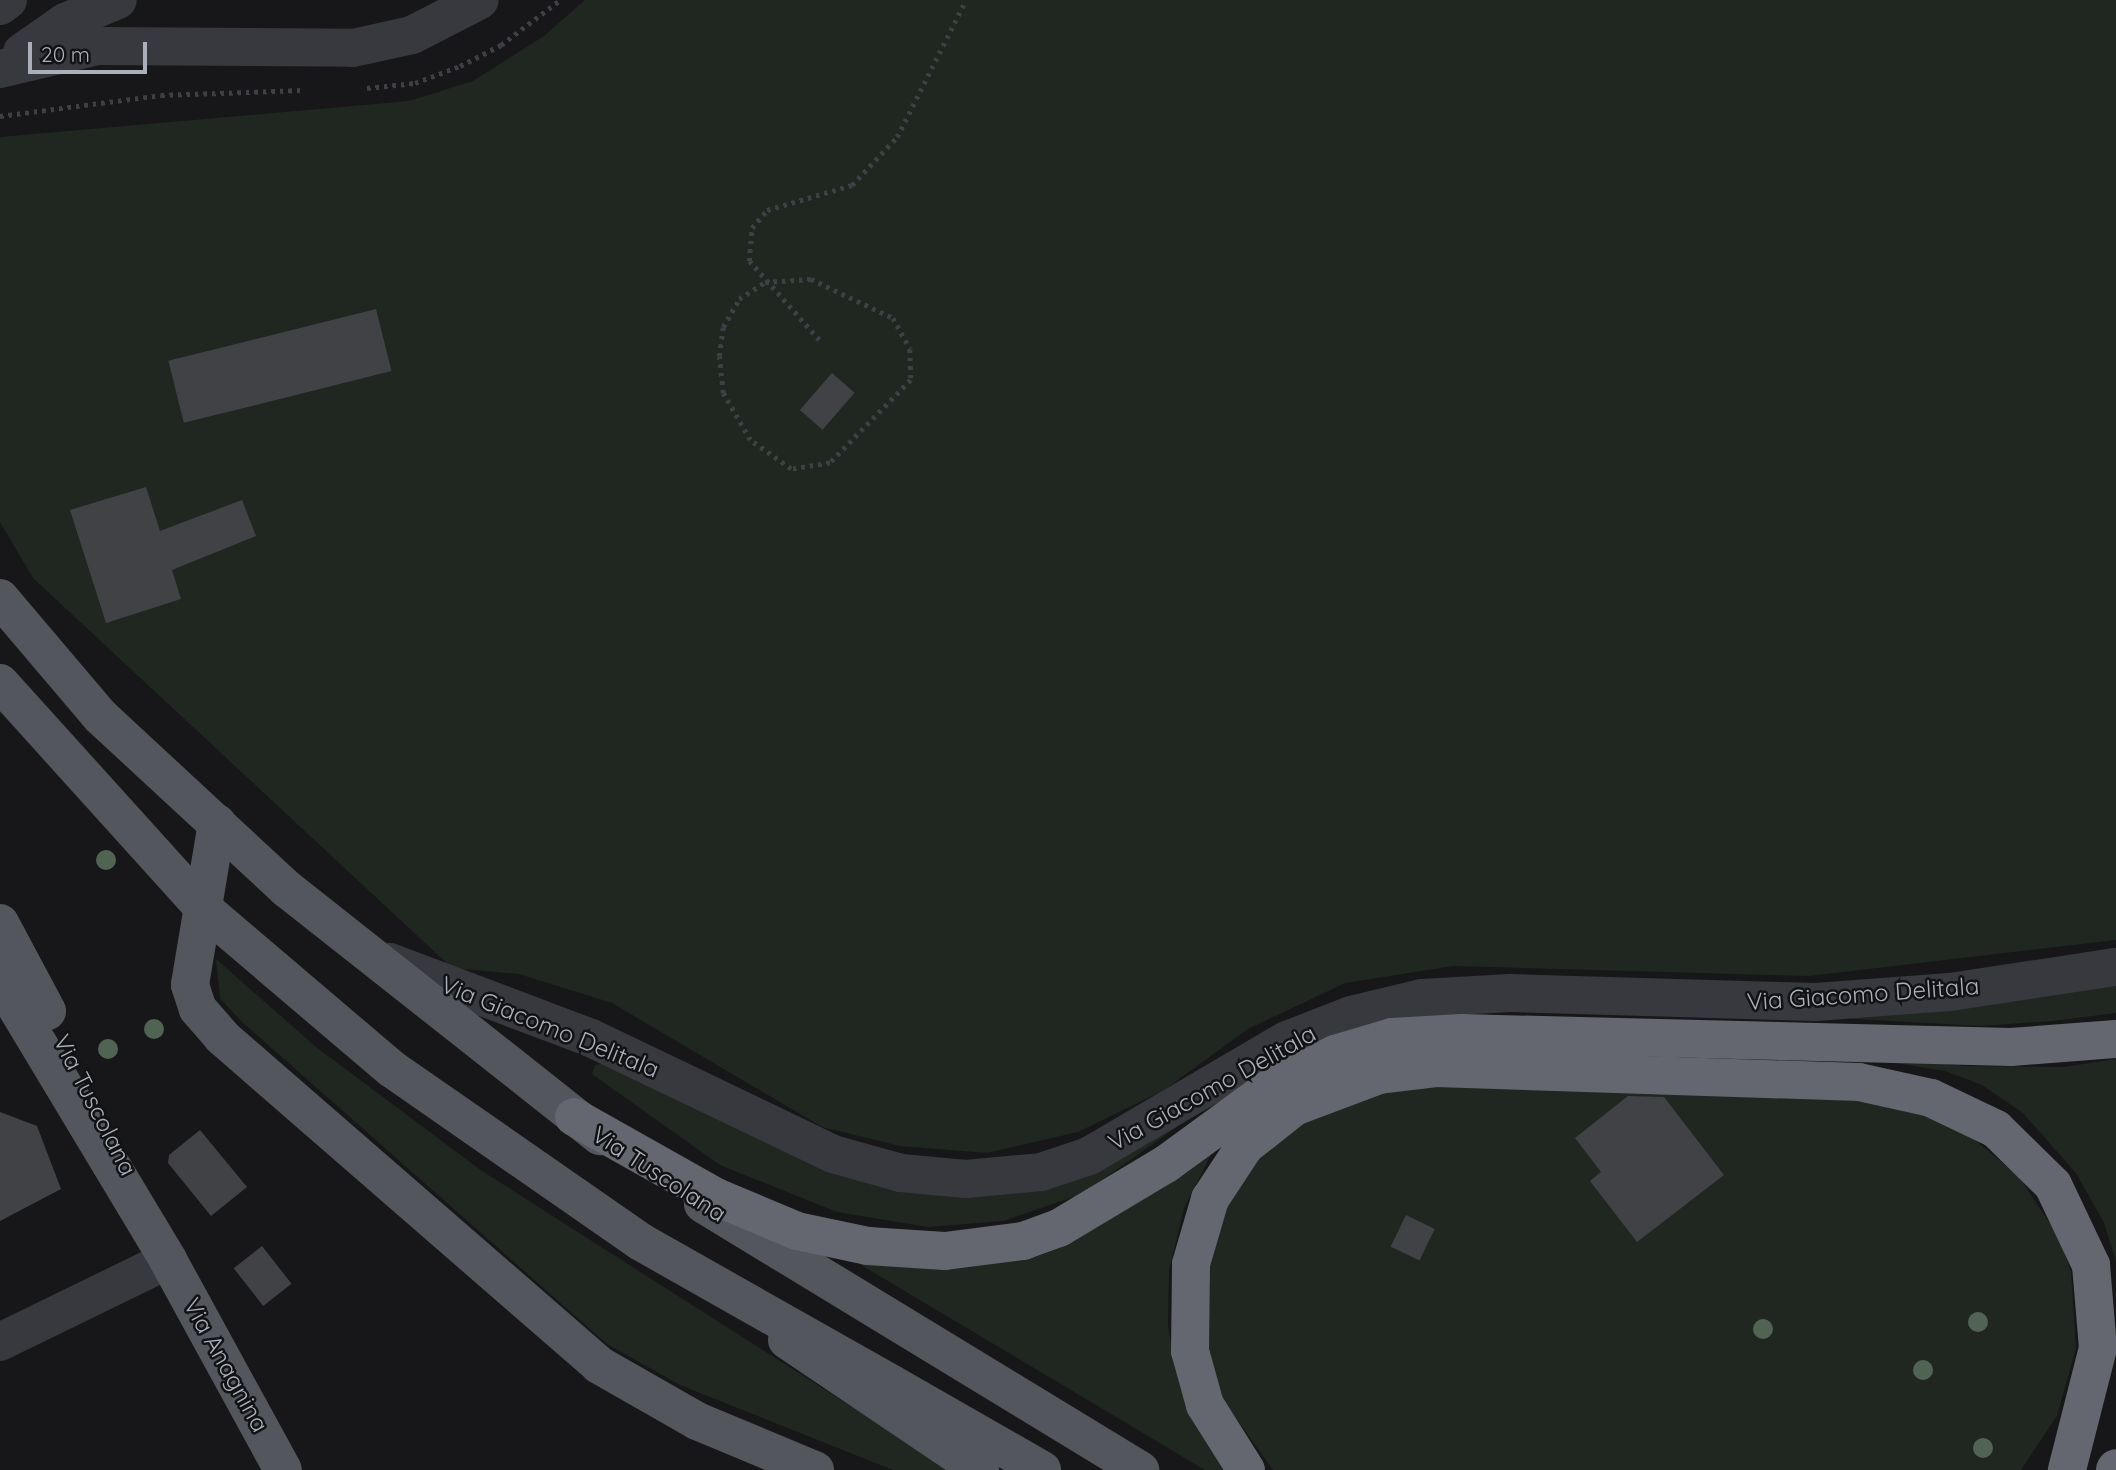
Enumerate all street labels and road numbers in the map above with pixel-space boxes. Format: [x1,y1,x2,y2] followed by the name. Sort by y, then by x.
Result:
[437,970,663,1084] street label: Via Giacomo Delitala
[1746,972,1980,1016] street label: Via Giacomo Delitala
[1103,1019,1321,1157] street label: Via Giacomo Delitala
[47,1030,143,1180] street label: Via Tuscolana
[587,1120,731,1228] street label: Via Tuscolana
[177,1293,275,1437] street label: Via Anagnina

